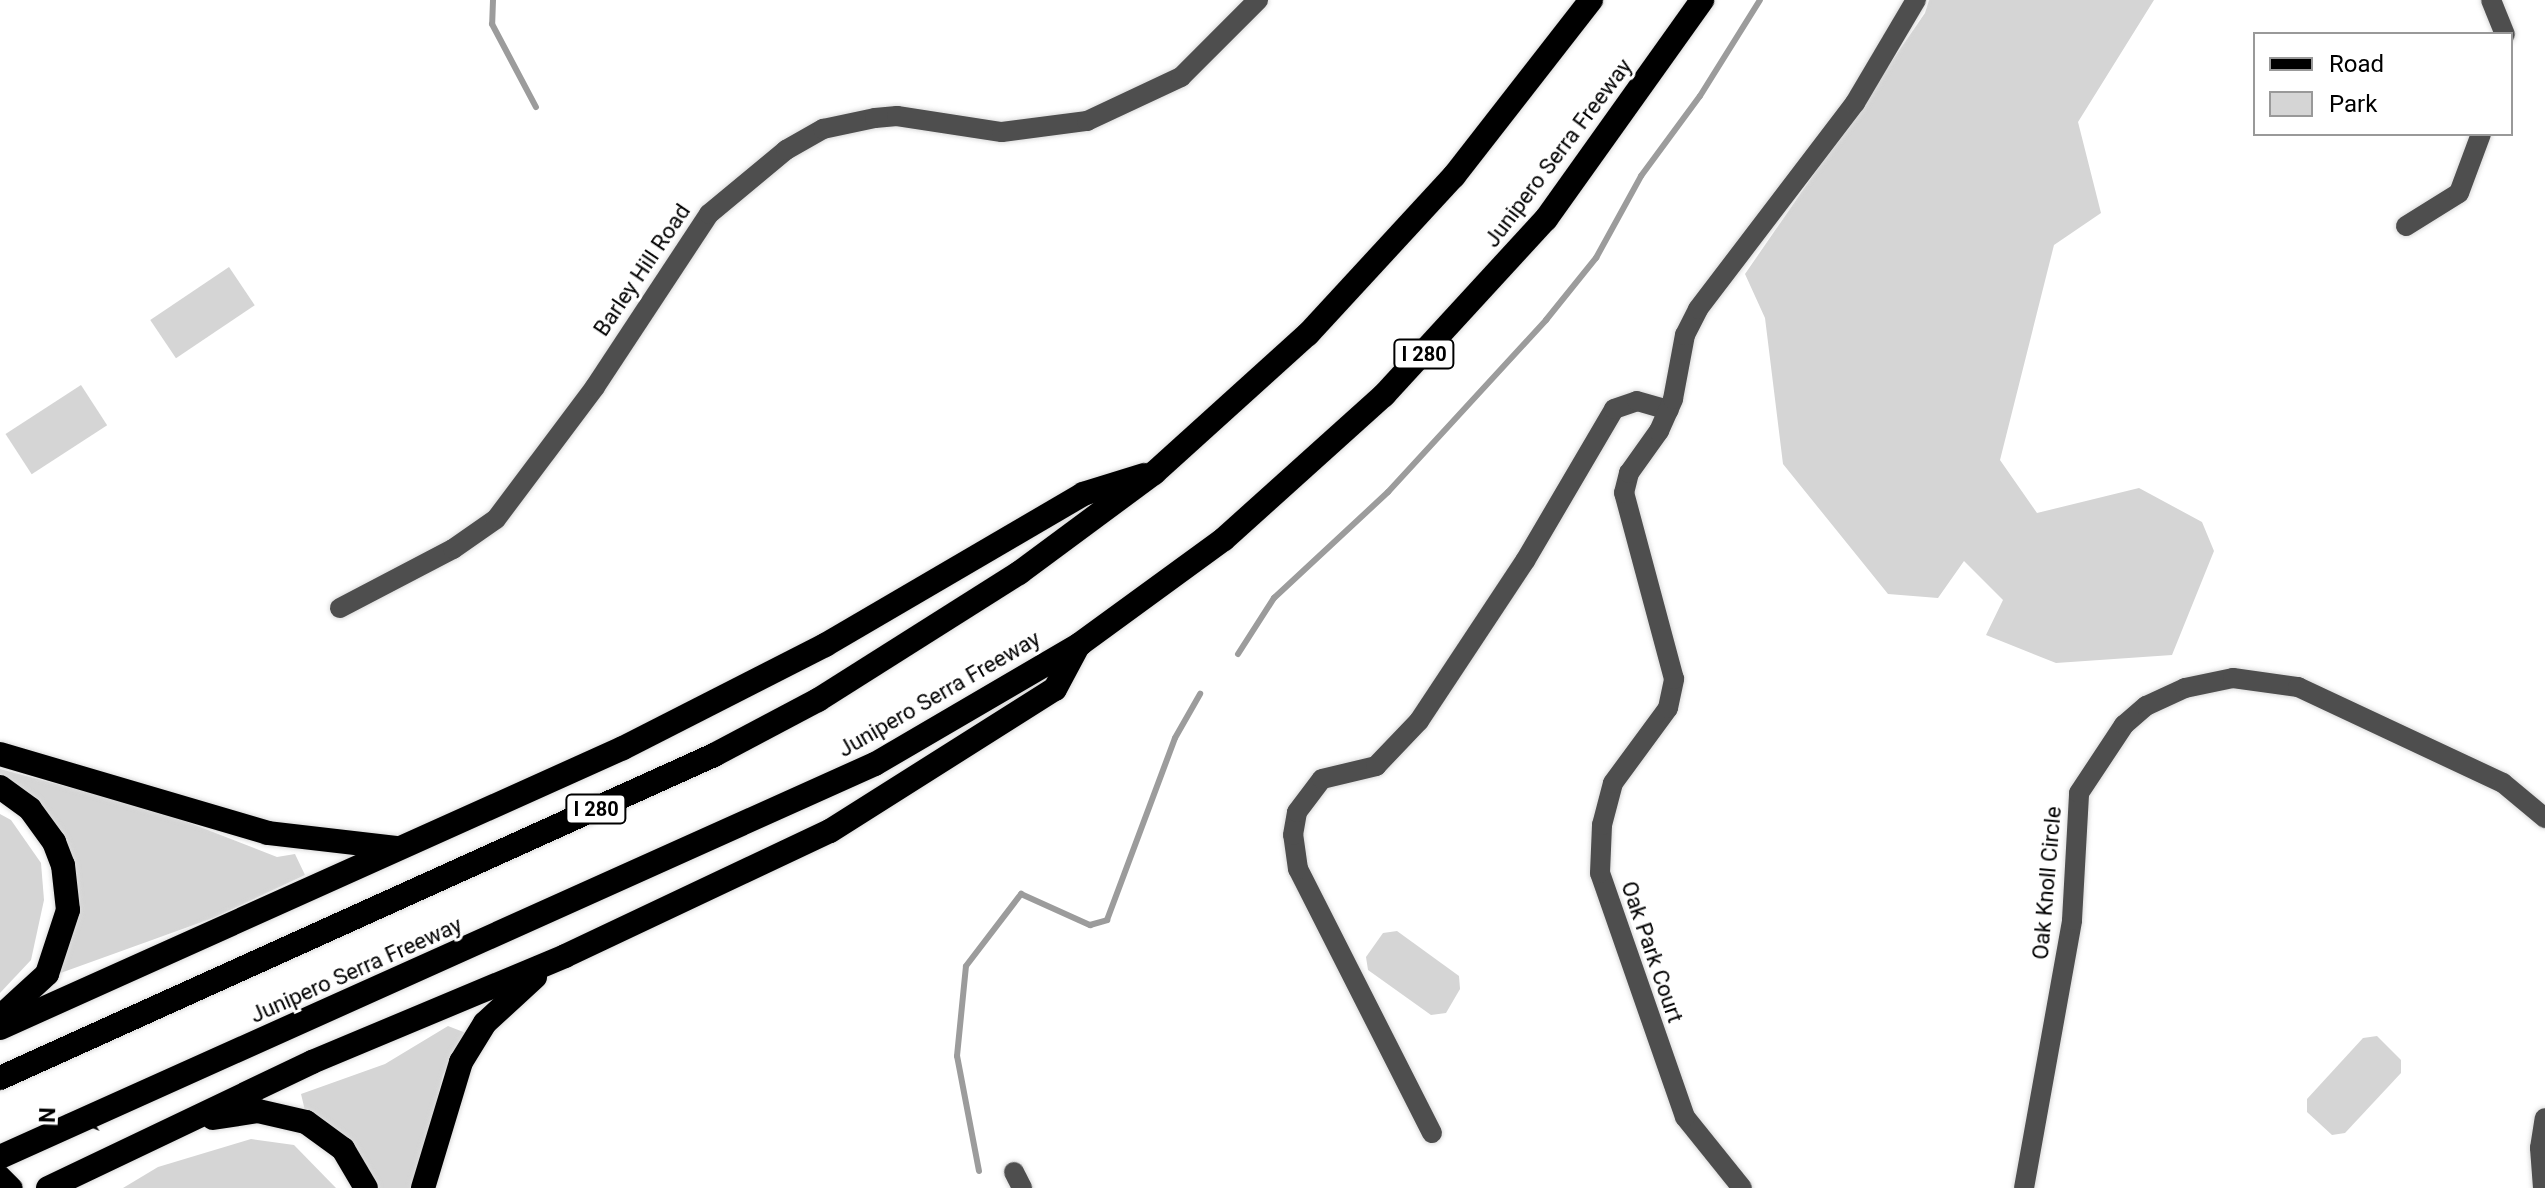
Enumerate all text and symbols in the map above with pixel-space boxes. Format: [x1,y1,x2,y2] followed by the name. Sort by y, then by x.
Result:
[2253,32,2513,136] legend
[2329,50,2384,78] text: Road
[1479,54,1637,252] street label: Junipero Serra Freeway
[2329,90,2377,118] text: Park
[588,199,696,341] street label: Barley Hill Road
[1392,338,1456,370] road number: I 280
[833,625,1045,763] street label: Junipero Serra Freeway
[564,793,628,825] road number: I 280
[2027,805,2067,961] street label: Oak Knoll Circle
[1615,878,1689,1026] street label: Oak Park Court
[246,911,466,1029] street label: Junipero Serra Freeway
[32,1076,112,1156] north arrow
[35,1107,60,1123] text: N

